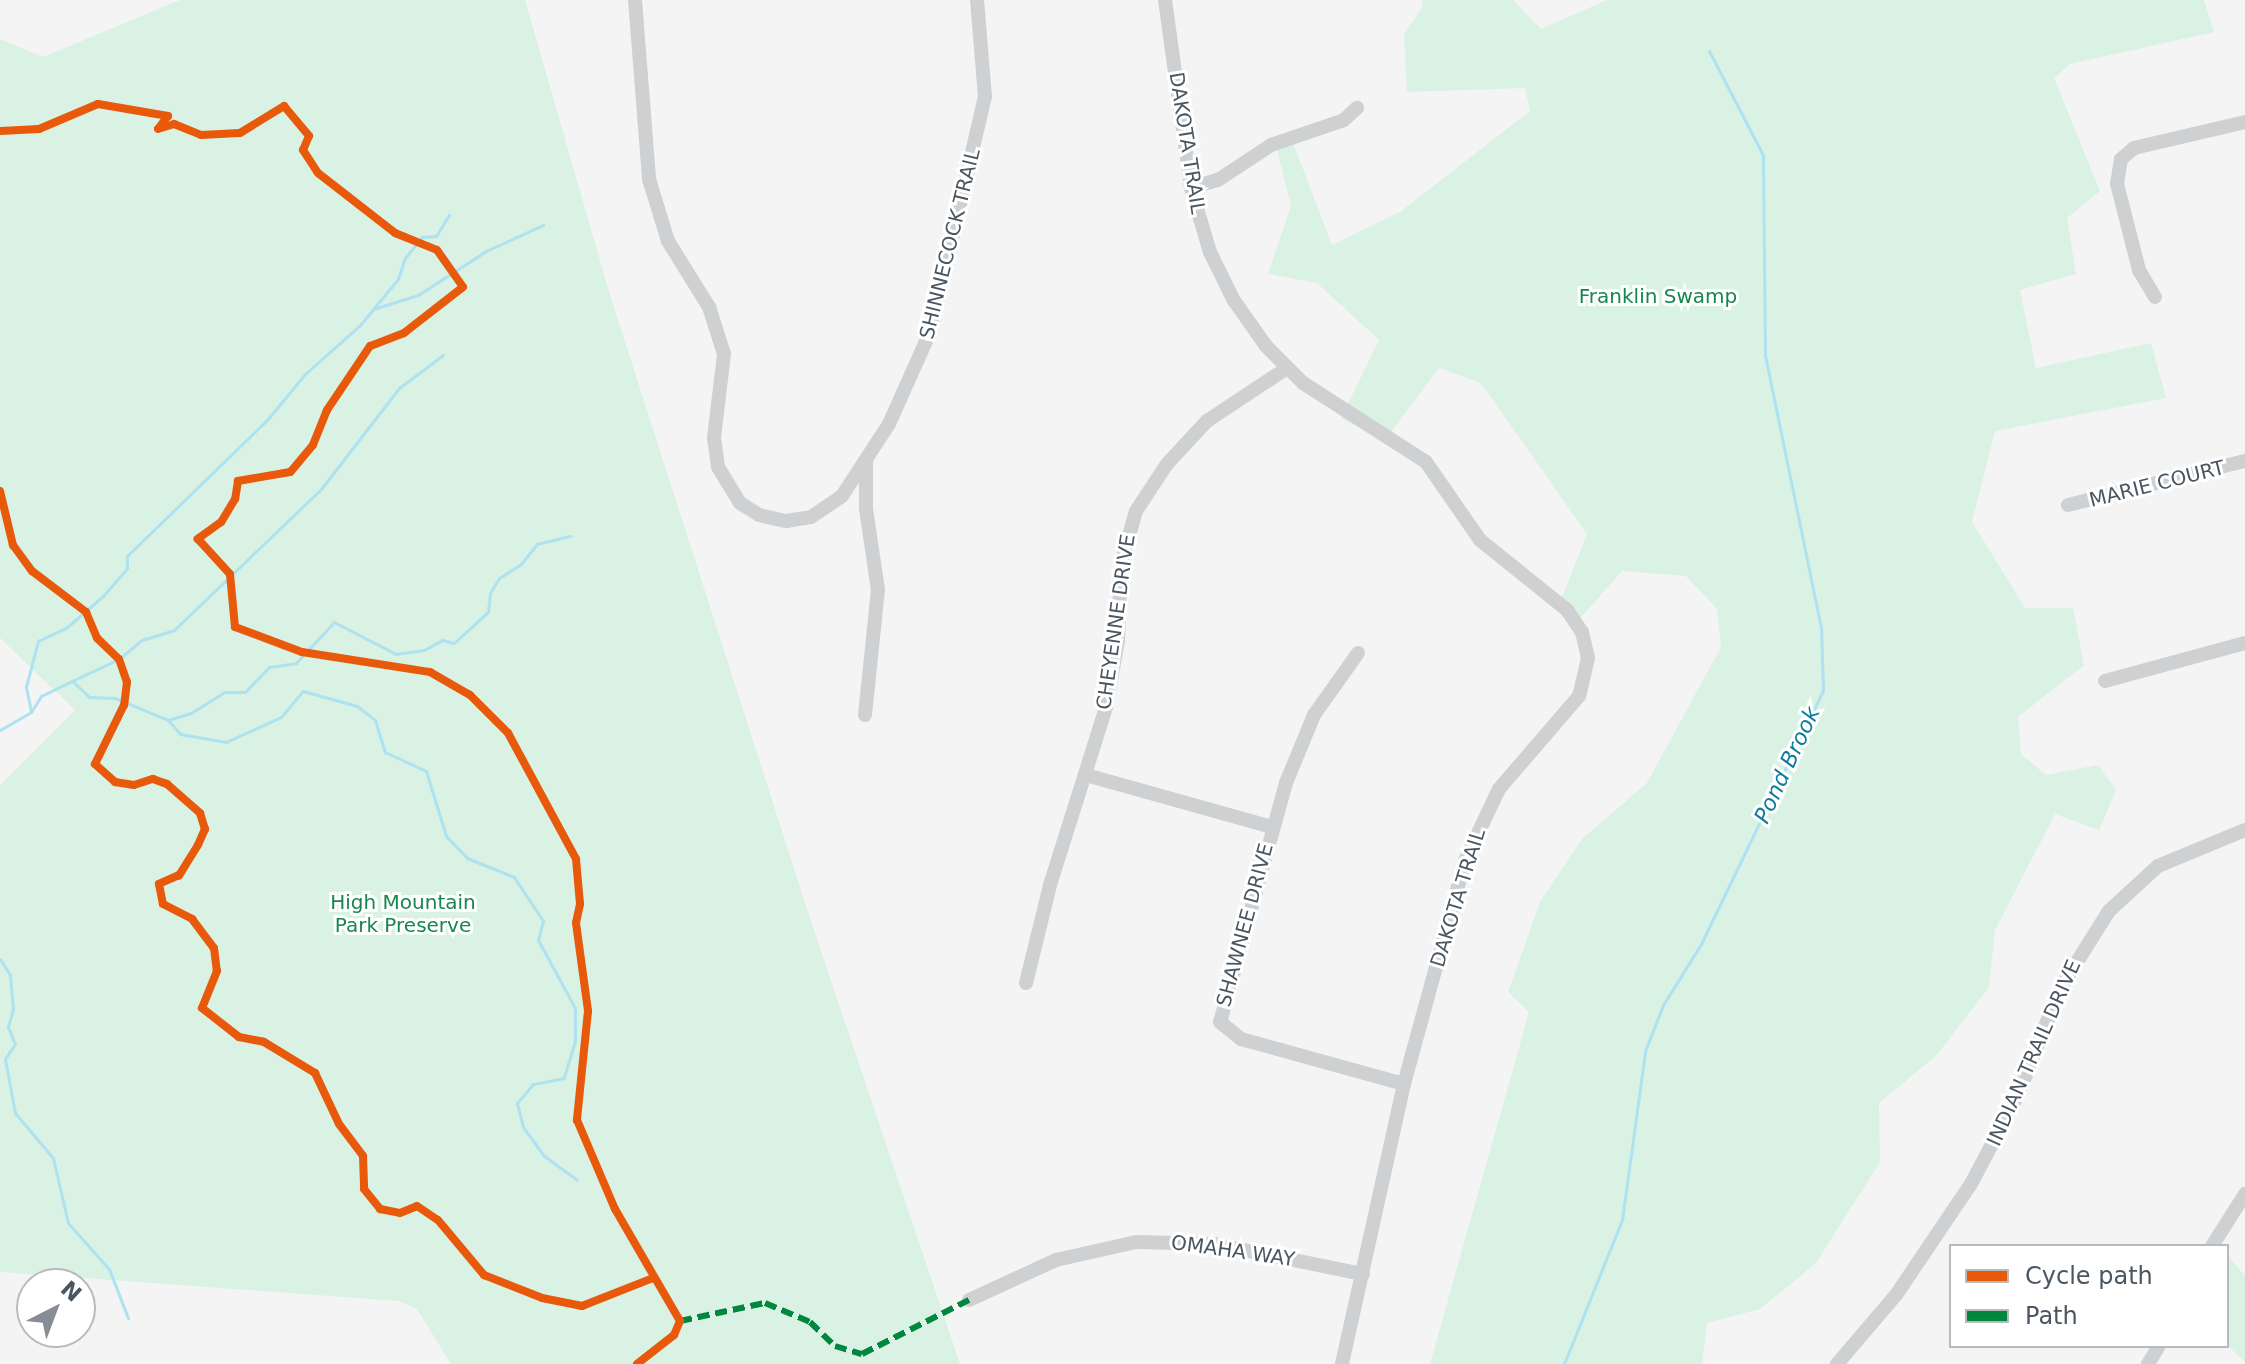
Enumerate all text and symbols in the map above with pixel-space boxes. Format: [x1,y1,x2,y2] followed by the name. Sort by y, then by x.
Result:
[1164,70,1210,216] street label: DAKOTA TRAIL
[915,146,985,342] street label: SHINNECOCK TRAIL
[1579,284,1737,308] park label: Franklin Swamp
[2087,456,2227,512] street label: MARIE COURT
[1092,533,1140,711] street label: CHEYENNE DRIVE
[1749,703,1825,827] water label: Pond Brook
[1426,826,1490,970] street label: DAKOTA TRAIL
[1212,841,1278,1009] street label: SHAWNEE DRIVE
[330,890,476,937] park label: High Mountain Park Preserve
[1982,956,2086,1150] street label: INDIAN TRAIL DRIVE
[1170,1230,1296,1272] street label: OMAHA WAY
[1949,1244,2229,1348] legend
[2025,1262,2153,1290] text: Cycle path
[16,1268,96,1348] north arrow
[56,1276,86,1307] text: N
[2025,1302,2078,1330] text: Path

